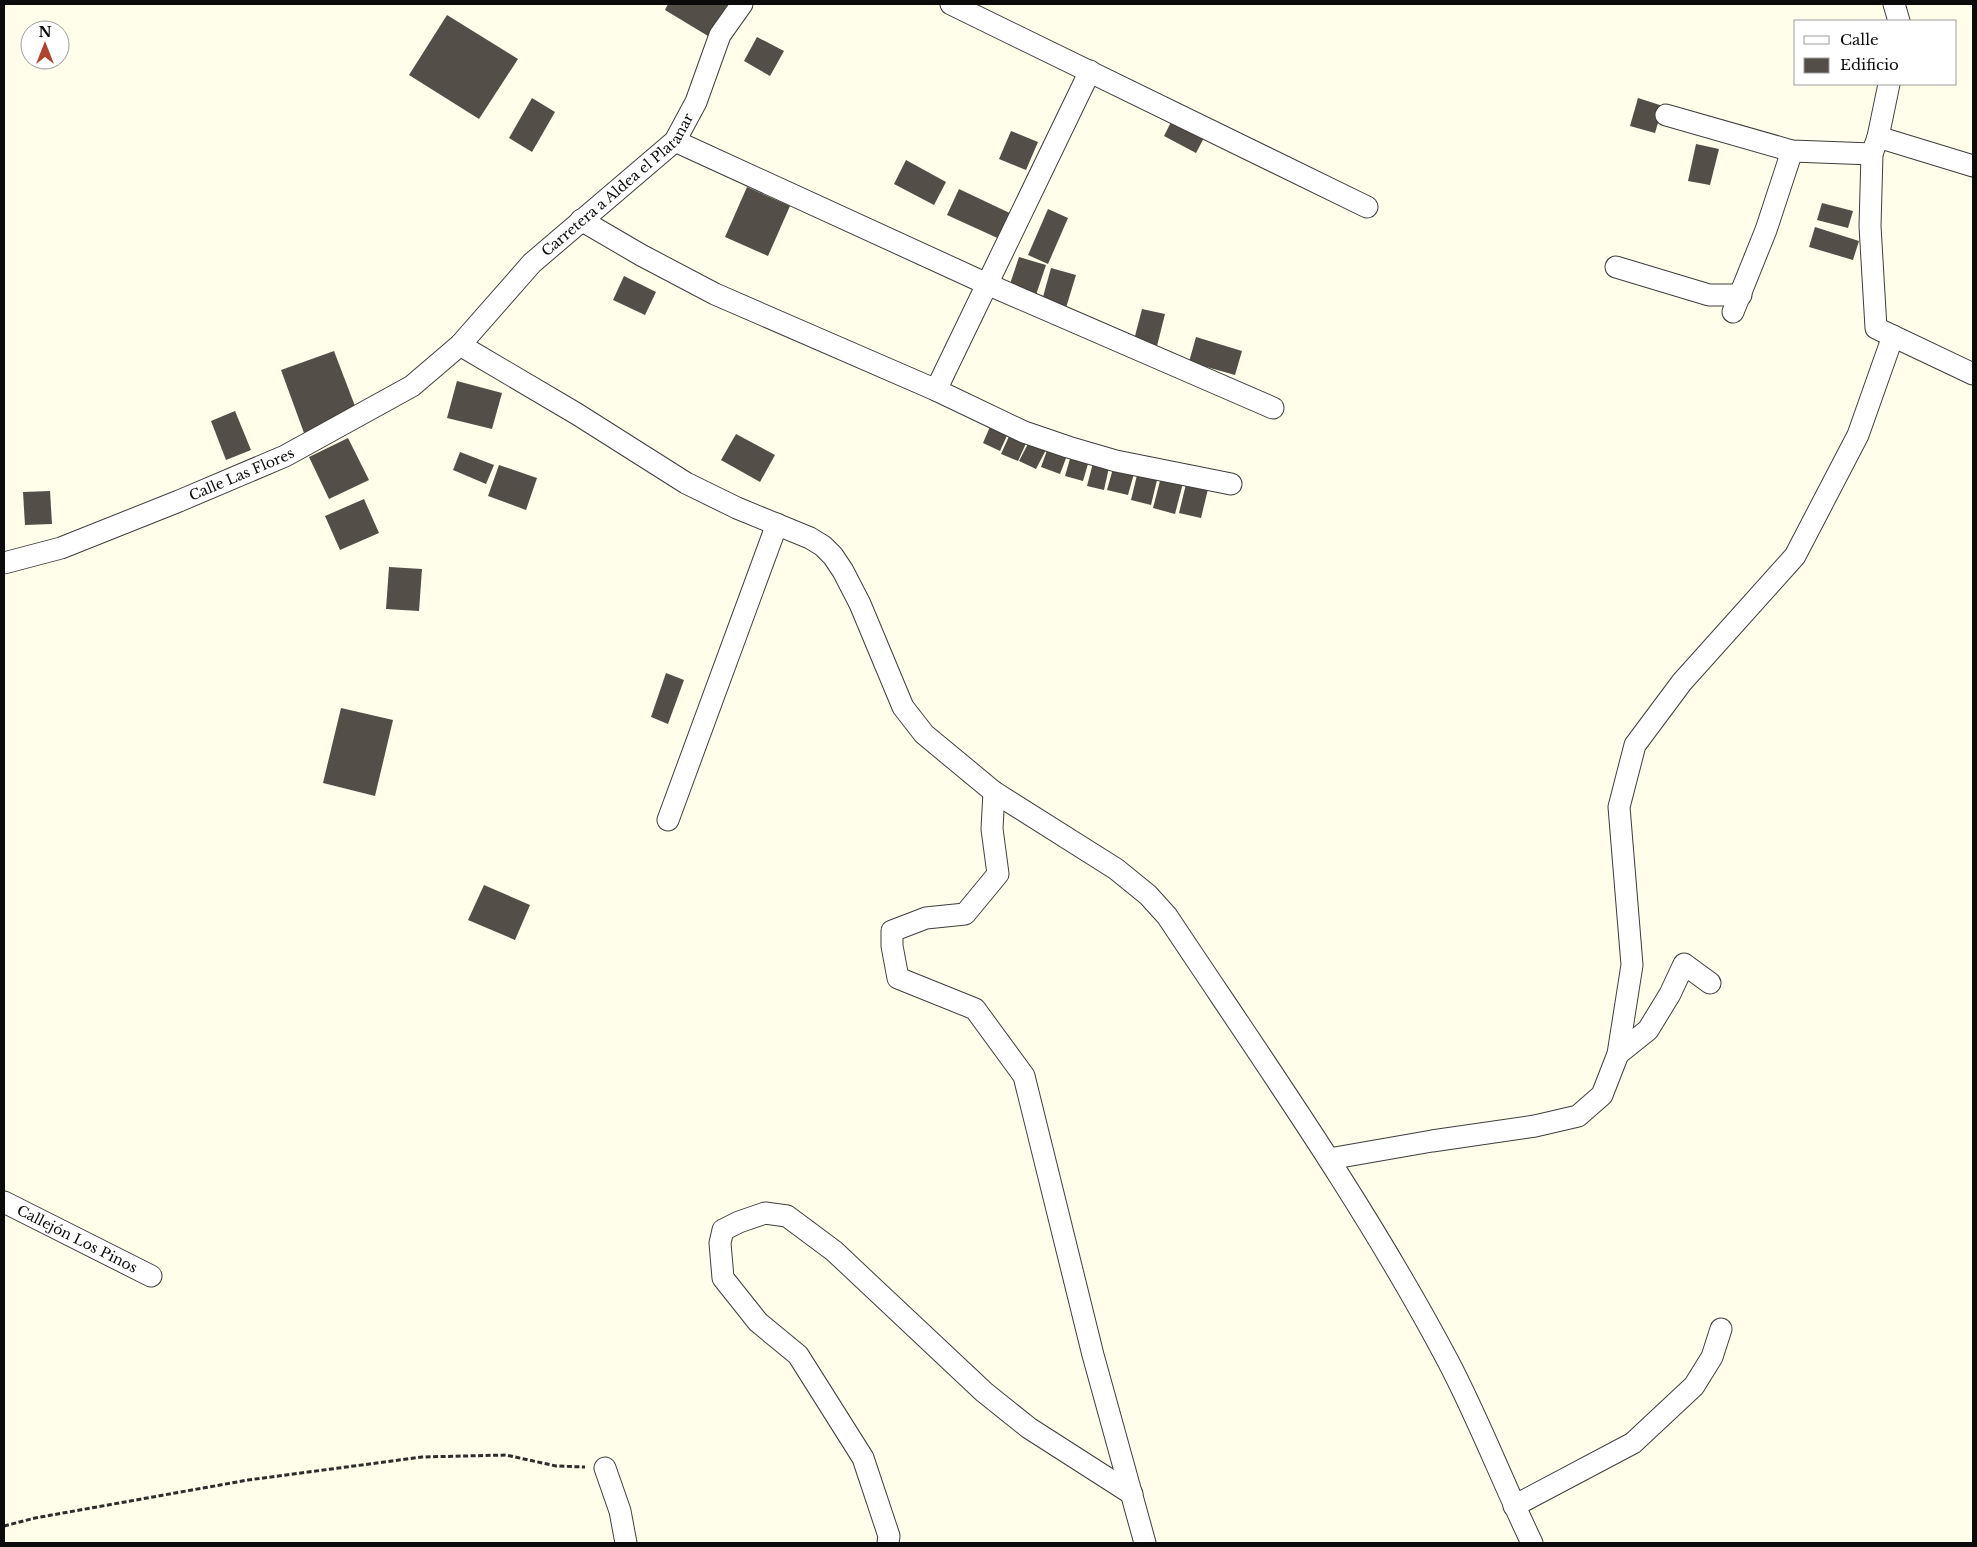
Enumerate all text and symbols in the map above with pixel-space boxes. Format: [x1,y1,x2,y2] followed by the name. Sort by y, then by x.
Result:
[20,20,70,70] north arrow
[1794,20,1957,85] legend
[38,23,52,41] text: N
[1840,30,1879,49] text: Calle
[1840,55,1899,74] text: Edificio
[538,110,697,260] street label: Carretera a Aldea el Platanar
[186,444,297,505] street label: Calle Las Flores
[14,1201,140,1277] street label: Callejón Los Pinos

